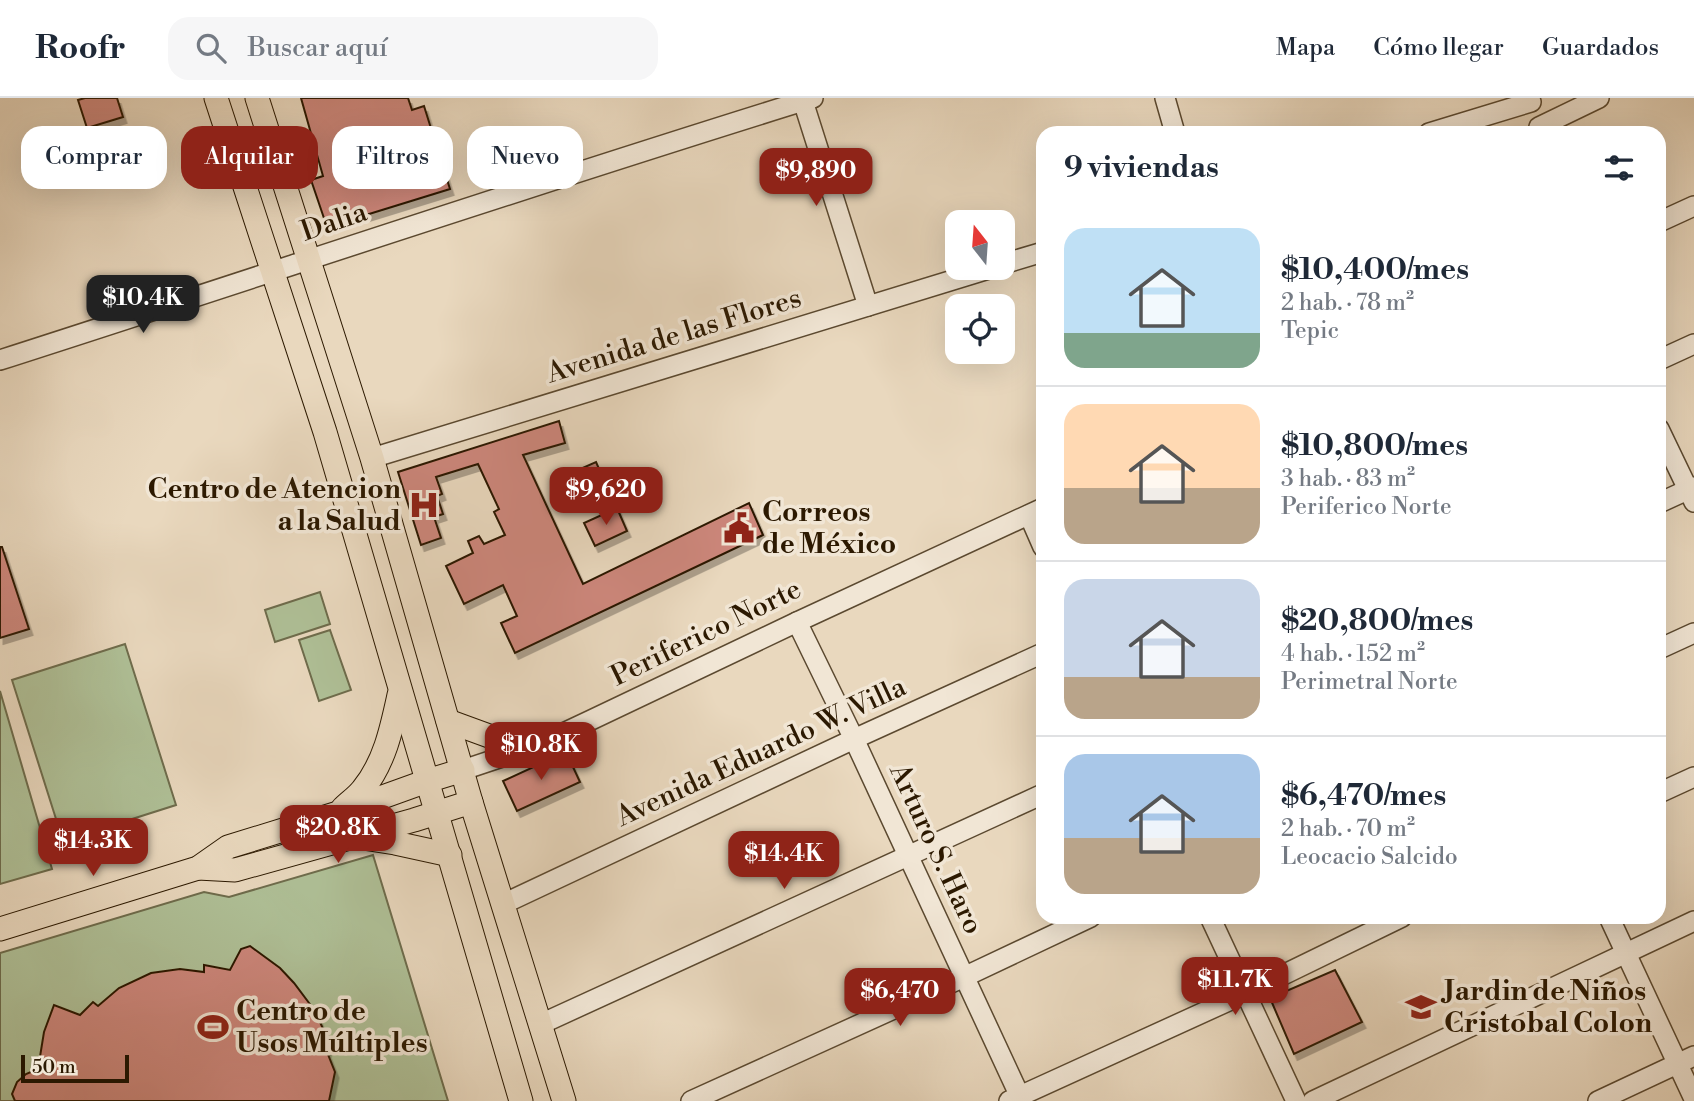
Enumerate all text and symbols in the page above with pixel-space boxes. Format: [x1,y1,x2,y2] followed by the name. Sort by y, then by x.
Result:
[168,17,658,80] search box
[35,28,126,69] text: Roofr
[192,29,230,67] icon: search
[248,32,388,64] text: Buscar aquí
[1276,33,1335,63] text: Mapa
[1373,33,1504,63] text: Cómo llegar
[1542,33,1659,63] text: Guardados
[21,126,167,189] chip: Comprar
[181,126,318,189] chip: Alquilar
[332,126,453,189] chip: Filtros
[467,126,583,189] chip: Nuevo
[759,148,873,208] pin: $9,890
[1064,149,1219,187] text: 9 viviendas
[1600,149,1638,187] icon: filters
[775,157,857,185] text: $9,890
[296,194,372,250] street label: Dalia
[945,210,1015,280] north arrow
[945,210,1015,364] map controls
[1281,251,1469,289] text: $10,400/mes
[1120,256,1204,340] icon: home
[86,275,200,335] pin: $10.4K
[542,281,805,392] street label: Avenida de las Flores
[102,284,184,312] text: $10.4K
[1281,289,1414,317] text: 2 hab. · 78 m²
[945,294,1015,364] button: locate
[1281,317,1339,345] text: Tepic
[1281,427,1468,465] text: $10,800/mes
[1120,432,1204,516] icon: home
[1281,465,1415,493] text: 3 hab. · 83 m²
[549,468,663,527] pin: $9,620
[148,472,401,539] place label: Centro de Atencion a la Salud
[566,476,646,504] text: $9,620
[407,488,441,522] hospital icon: Centro de Atencion a la Salud
[1281,493,1452,521] text: Periferico Norte
[762,495,896,562] place label: Correos de México
[722,511,756,545] public building icon: Correos de México
[605,572,807,694] street label: Periferico Norte
[1281,602,1473,640] text: $20,800/mes
[1120,607,1204,691] icon: home
[1281,640,1425,668] text: 4 hab. · 152 m²
[1281,668,1458,696] text: Perimetral Norte
[610,669,912,835] street label: Avenida Eduardo W. Villa
[484,722,598,782] pin: $10.8K
[501,731,581,759] text: $10.8K
[881,757,991,940] street label: Arturo S. Haro
[1281,777,1446,815] text: $6,470/mes
[1120,782,1204,866] icon: home
[281,806,395,865] pin: $20.8K
[296,814,380,842] text: $20.8K
[1281,815,1415,843] text: 2 hab. · 70 m²
[36,818,150,878] pin: $14.3K
[54,827,132,855] text: $14.3K
[727,832,841,891] pin: $14.4K
[744,840,824,868] text: $14.4K
[1281,843,1458,871] text: Leocacio Salcido
[1178,958,1292,1017] pin: $11.7K
[1197,966,1273,994] text: $11.7K
[843,968,957,1028] pin: $6,470
[1440,974,1652,1041] place label: Jardin de Niños Cristobal Colon
[860,977,940,1005] text: $6,470
[1404,990,1438,1024] school or university icon: Jardin de Niños Cristobal Colon
[236,994,428,1061] place label: Centro de Usos Múltiples
[196,1010,230,1044] sports icon: Centro de Usos Múltiples
[21,1052,130,1084] scale bar
[32,1055,76,1079] text: 50 m

